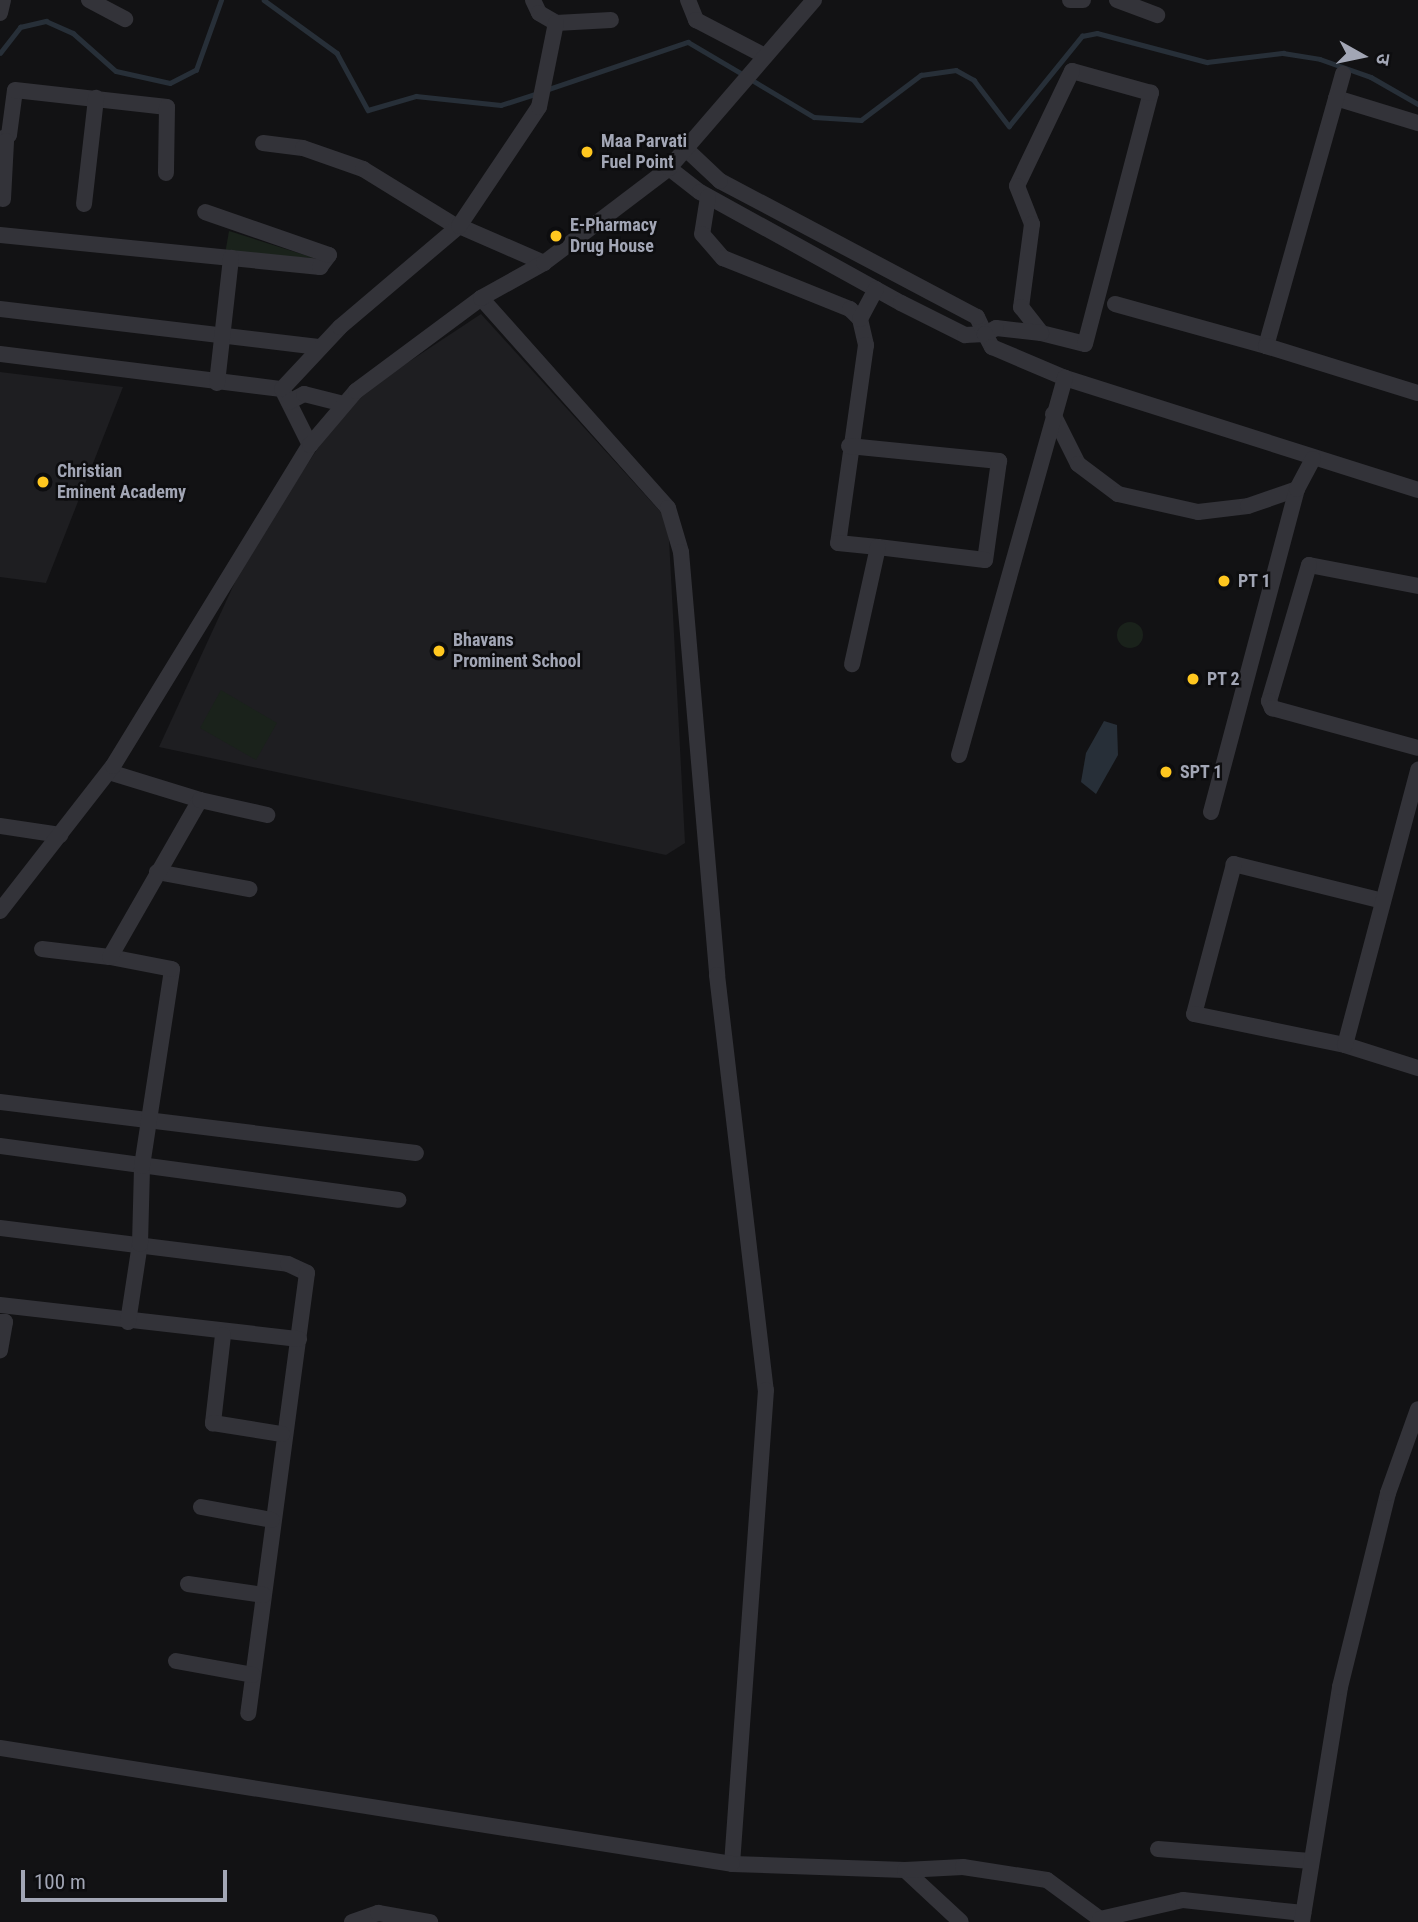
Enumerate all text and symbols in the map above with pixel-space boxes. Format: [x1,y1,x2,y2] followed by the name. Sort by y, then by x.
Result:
[1327,21,1397,91] north arrow
[1371,52,1395,67] text: उ
[601,131,687,174] place label: Maa Parvati Fuel Point
[579,144,595,160] marker: Maa Parvati Fuel Point
[570,215,657,258] place label: E-Pharmacy Drug House
[548,228,564,244] marker: E-Pharmacy Drug House
[57,461,186,504] place label: Christian Eminent Academy
[35,474,51,490] marker: Christian Eminent Academy
[1238,570,1271,592] place label: PT 1
[1216,573,1232,589] marker: PT 1
[453,630,581,672] place label: Bhavans Prominent School
[431,643,447,659] marker: Bhavans Prominent School
[1207,668,1240,690] place label: PT 2
[1185,671,1201,687] marker: PT 2
[1180,761,1223,783] place label: SPT 1
[1158,764,1174,780] marker: SPT 1
[24,1856,231,1900] scale bar
[34,1870,86,1894] text: 100 m

